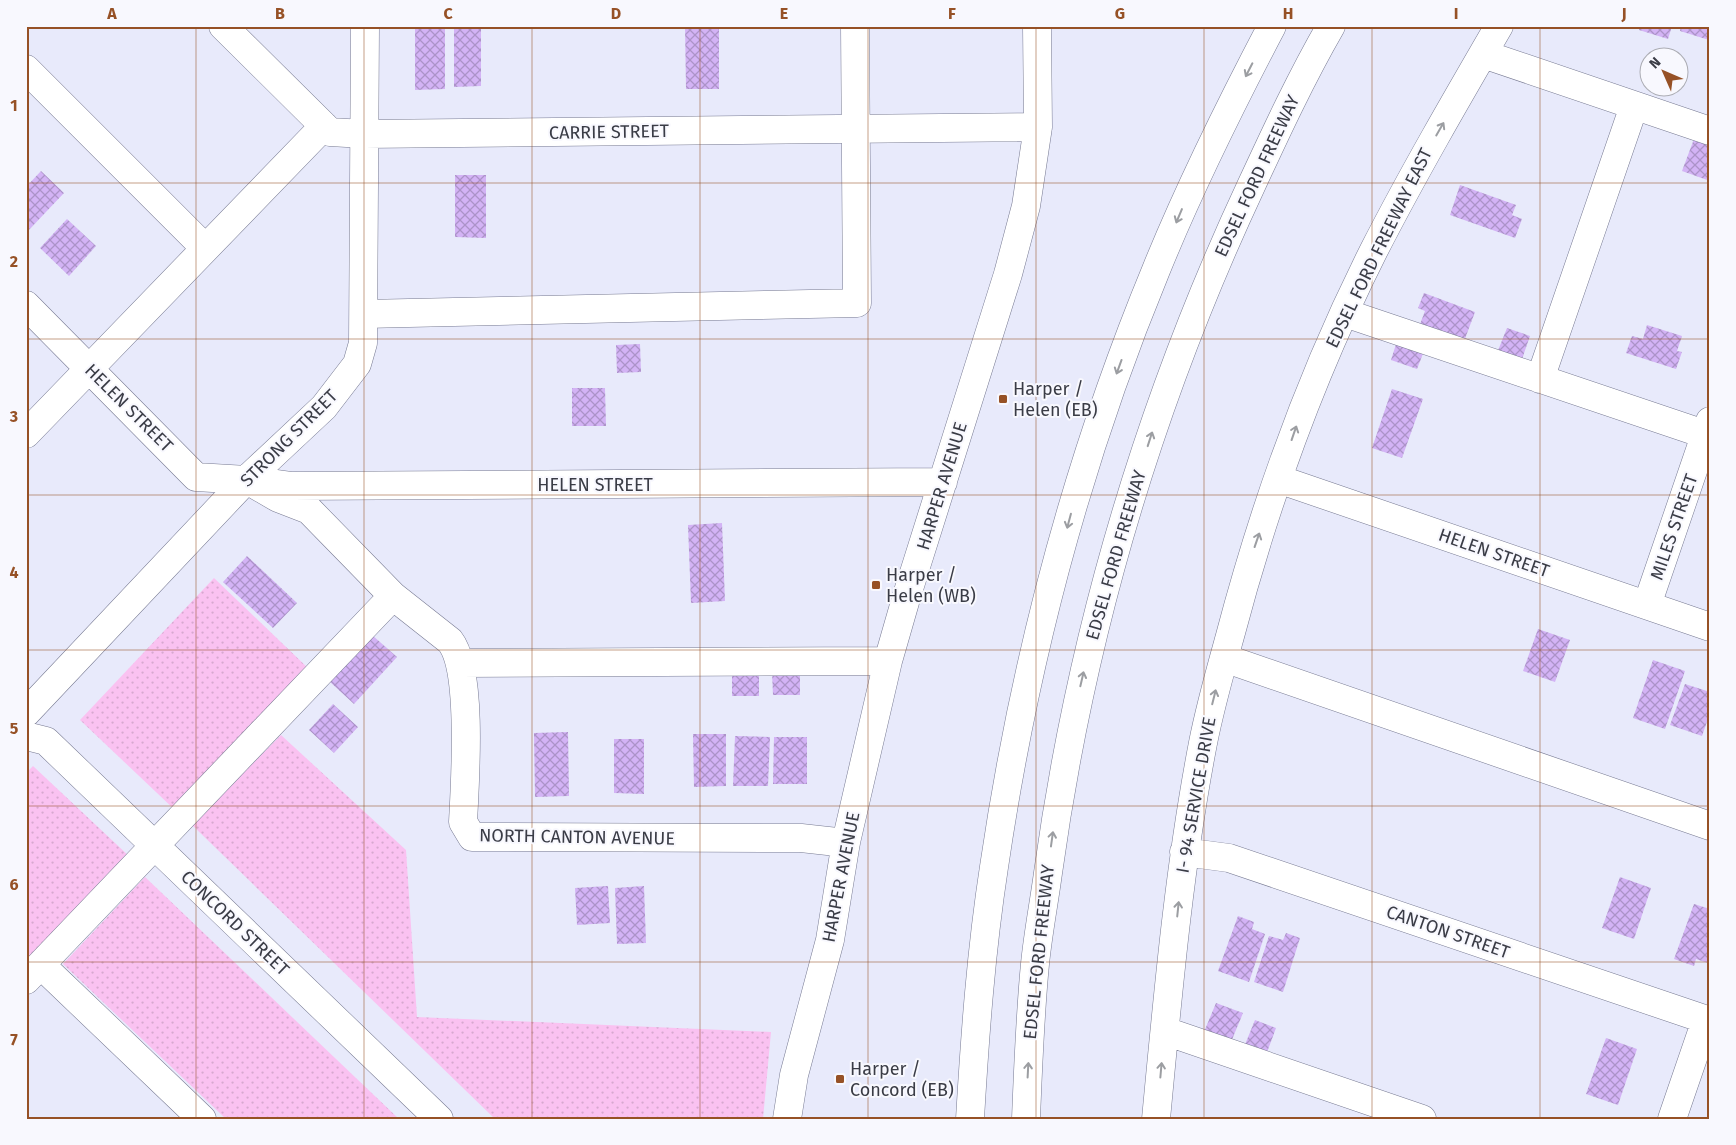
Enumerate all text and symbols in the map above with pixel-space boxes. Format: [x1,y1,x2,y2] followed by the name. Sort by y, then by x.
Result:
[106,4,117,23] text: A
[275,4,285,23] text: B
[443,4,453,23] text: C
[611,4,621,23] text: D
[780,4,788,23] text: E
[948,4,956,23] text: F
[1115,4,1125,23] text: G
[1283,4,1293,23] text: H
[1454,4,1458,23] text: I
[1620,4,1627,23] text: J
[1638,48,1688,98] north arrow
[1646,54,1664,72] text: N
[1244,62,1254,77] one-way arrow
[1210,92,1304,260] street label: EDSEL FORD FREEWAY
[10,96,18,115] text: 1
[549,120,670,144] street label: CARRIE STREET
[1435,123,1445,137] one-way arrow
[1321,144,1437,351] street label: EDSEL FORD FREEWAY EAST
[1173,208,1183,223] one-way arrow
[10,252,18,271] text: 2
[1114,358,1123,374] one-way arrow
[80,359,178,457] street label: HELEN STREET
[1013,378,1098,421] place label: Harper / Helen (EB)
[236,384,343,491] street label: STRONG STREET
[997,393,1009,405] marker: Harper / Helen (EB)
[9,407,18,426] text: 3
[912,419,972,553] street label: HARPER AVENUE
[1290,426,1299,441] one-way arrow
[1145,431,1155,447] one-way arrow
[1081,467,1151,643] street label: EDSEL FORD FREEWAY
[1646,471,1703,583] street label: MILES STREET
[537,474,654,496] street label: HELEN STREET
[1064,513,1073,529] one-way arrow
[1436,524,1553,582] street label: HELEN STREET
[1253,533,1263,549] one-way arrow
[9,563,19,582] text: 4
[886,564,976,607] place label: Harper / Helen (WB)
[870,579,882,591] marker: Harper / Helen (WB)
[1078,672,1087,688] one-way arrow
[1210,689,1219,705] one-way arrow
[1171,715,1221,875] street label: I- 94 SERVICE DRIVE
[10,719,19,738] text: 5
[818,810,864,944] street label: HARPER AVENUE
[479,824,675,850] street label: NORTH CANTON AVENUE
[1048,831,1058,847] one-way arrow
[1019,863,1059,1041] street label: EDSEL FORD FREEWAY
[176,866,294,981] street label: CONCORD STREET
[9,875,19,894] text: 6
[1173,901,1183,917] one-way arrow
[1383,901,1513,964] street label: CANTON STREET
[10,1030,18,1049] text: 7
[850,1058,954,1101] place label: Harper / Concord (EB)
[1023,1062,1032,1078] one-way arrow
[1156,1063,1166,1079] one-way arrow
[834,1073,846,1085] marker: Harper / Concord (EB)

